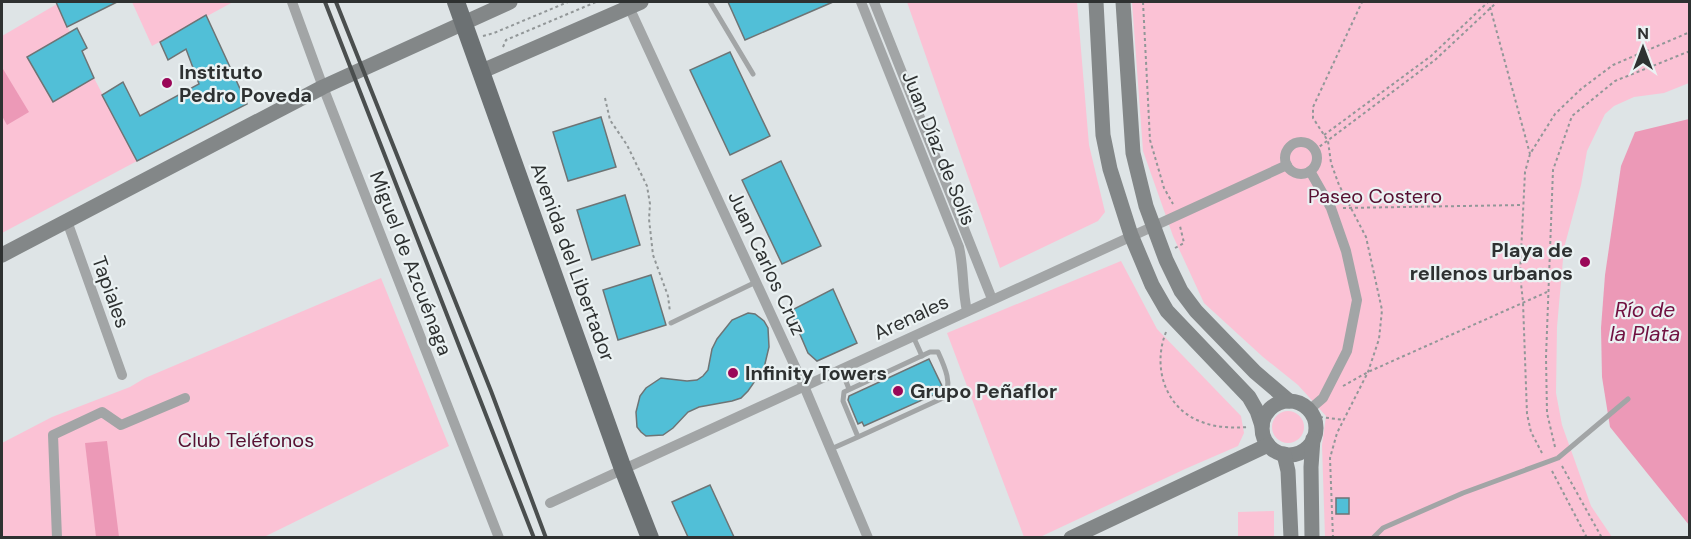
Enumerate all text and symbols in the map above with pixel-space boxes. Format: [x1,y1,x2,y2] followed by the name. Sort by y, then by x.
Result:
[1613,18,1673,78] north arrow
[1637,23,1649,44] text: N
[179,59,312,108] place label: Instituto Pedro Poveda
[896,67,982,229] street label: Juan Díaz de Solís
[160,76,174,90] marker: Instituto Pedro Poveda
[525,159,621,365] street label: Avenida del Libertador
[364,167,458,359] street label: Miguel de Azcuénaga
[1308,183,1442,209] park label: Paseo Costero
[722,187,812,339] street label: Juan Carlos Cruz
[1410,237,1573,286] place label: Playa de rellenos urbanos
[86,252,136,332] street label: Tapiales
[1578,255,1592,269] marker: Playa de rellenos urbanos
[869,288,953,346] street label: Arenales
[1610,296,1680,348] water label: Río de la Plata
[745,360,887,386] place label: Infinity Towers
[726,366,740,380] marker: Infinity Towers
[910,378,1057,404] place label: Grupo Peñaflor
[891,384,905,398] marker: Grupo Peñaflor
[178,427,314,453] park label: Club Teléfonos

